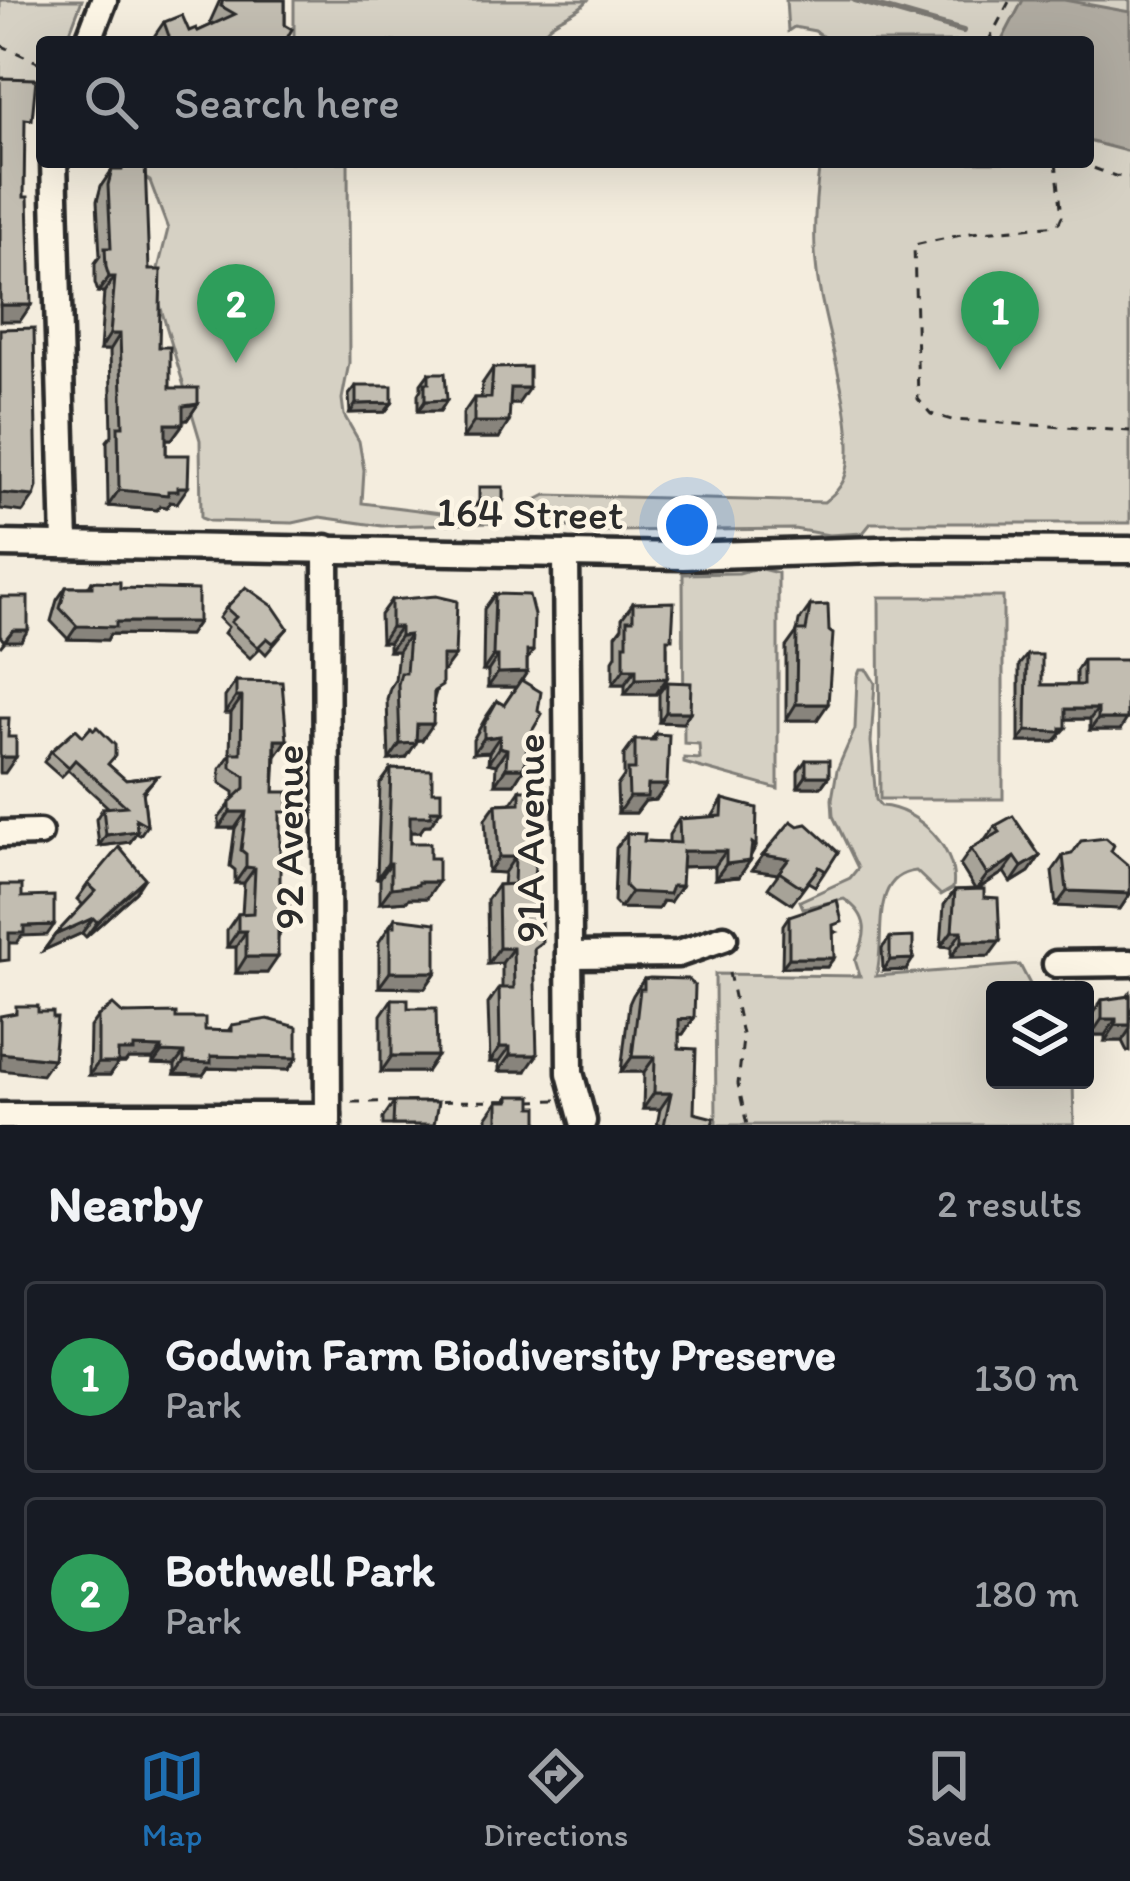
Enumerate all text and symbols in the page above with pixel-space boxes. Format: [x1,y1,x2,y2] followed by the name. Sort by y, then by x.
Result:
[36,36,1094,168] search box
[78,69,144,135] icon: search
[174,75,400,129] text: Search here
[197,264,275,363] pin: 2
[961,271,1039,370] pin: 1
[436,486,624,540] street label: 164 Street
[657,495,717,555] your location
[504,733,555,943] street label: 91A Avenue
[263,745,314,929] street label: 92 Avenue
[986,981,1094,1089] map controls
[986,981,1094,1089] button: layers
[48,1173,203,1234] text: Nearby
[937,1180,1082,1227] text: 2 results
[165,1327,836,1381] text: Godwin Farm Biodiversity Preserve
[81,1354,99,1401] text: 1
[974,1354,1079,1401] text: 130 m
[165,1381,242,1428] text: Park
[165,1543,435,1597] text: Bothwell Park
[80,1570,100,1617] text: 2
[974,1570,1079,1617] text: 180 m
[165,1597,242,1644] text: Park
[139,1743,205,1854] tab: Map
[483,1743,628,1854] tab: Directions
[907,1743,991,1854] tab: Saved

